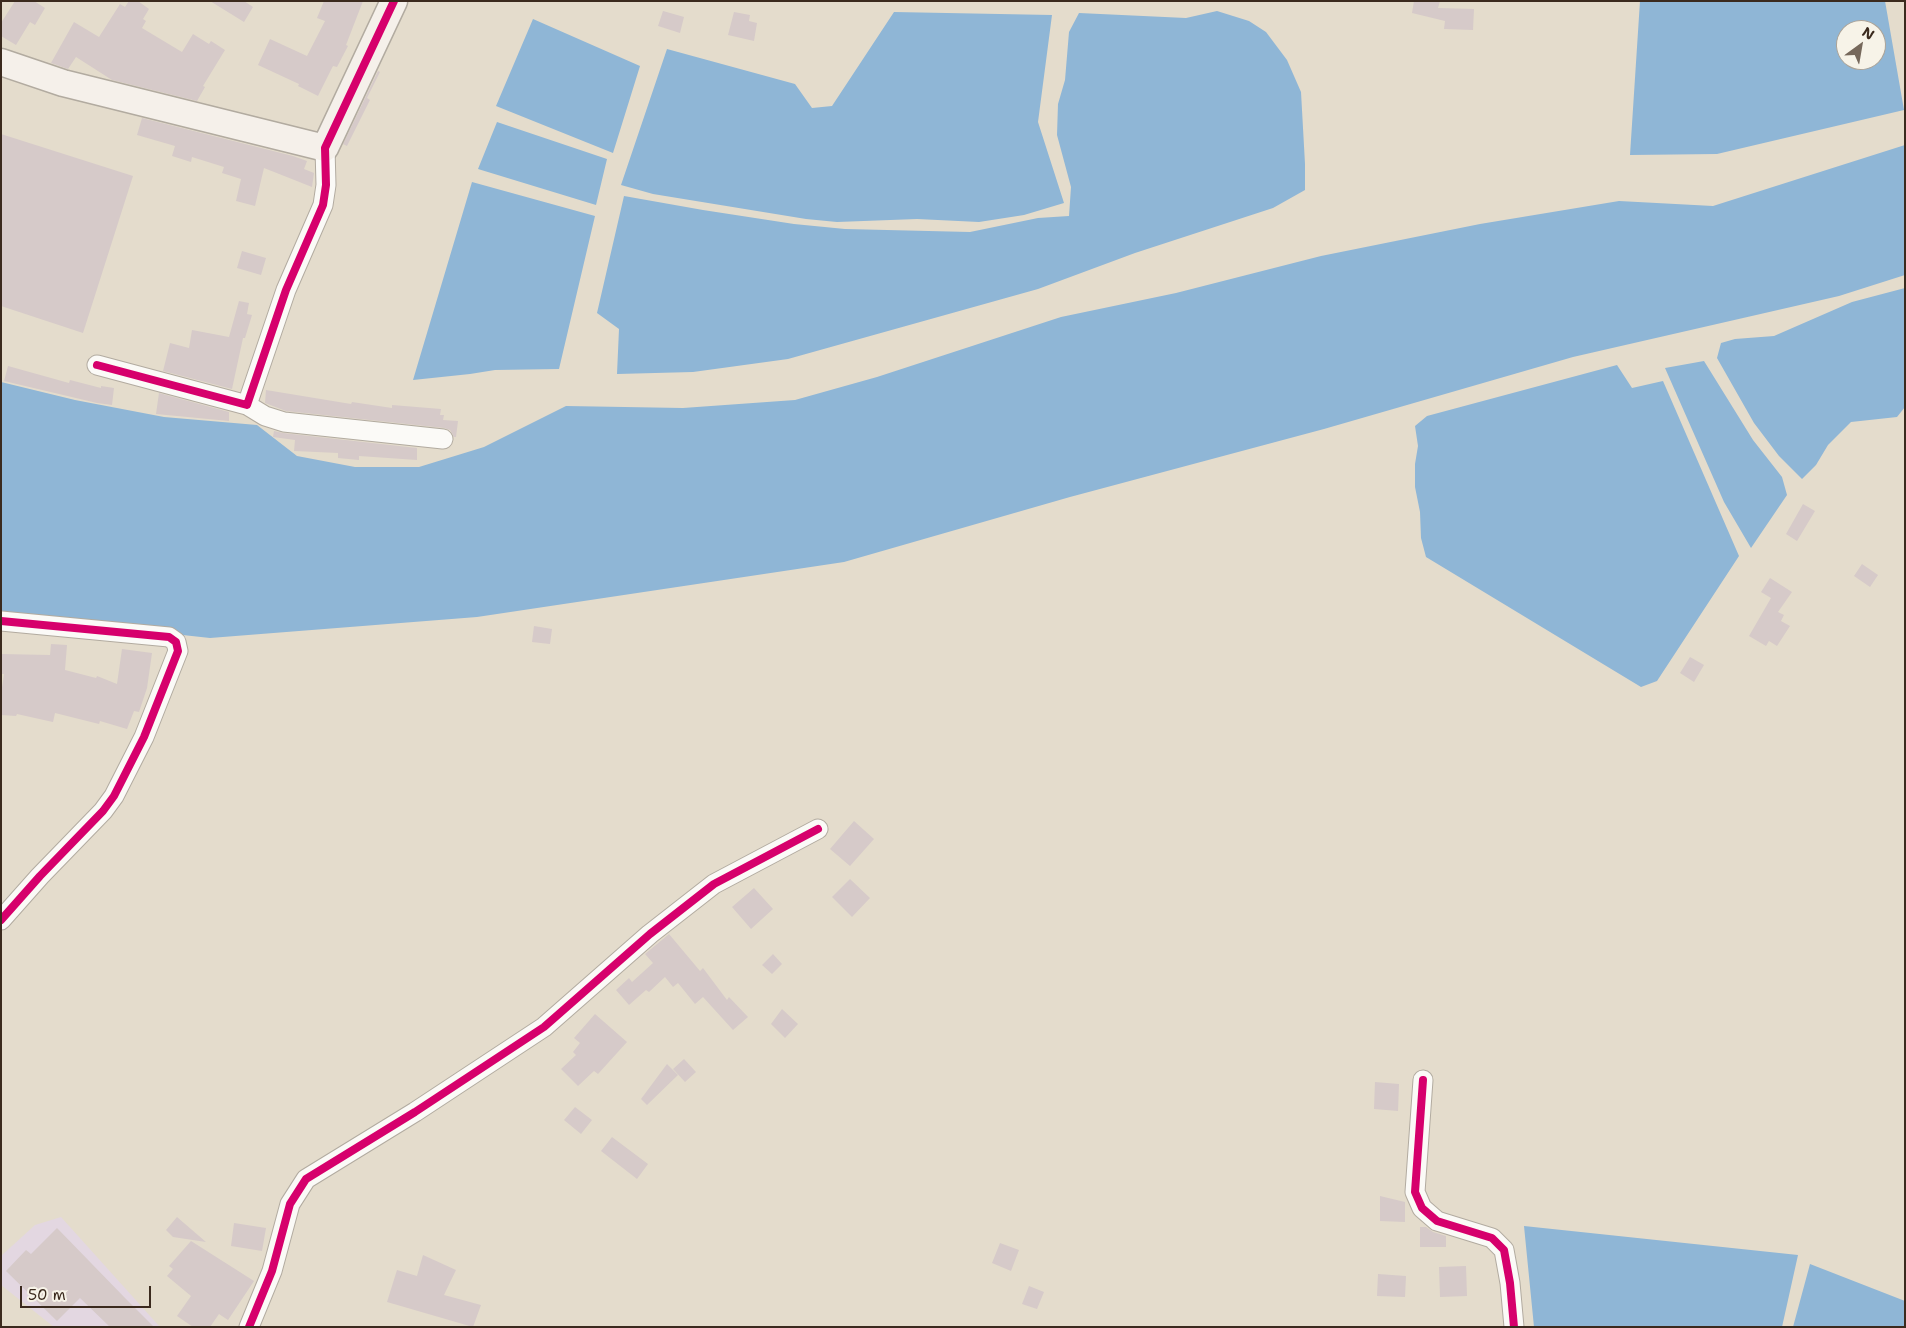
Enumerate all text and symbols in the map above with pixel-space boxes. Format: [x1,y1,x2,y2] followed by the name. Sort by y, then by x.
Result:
[1836,20,1886,70] north arrow
[1859,23,1878,44] text: N
[22,1276,154,1308] scale bar
[28,1285,66,1305] text: 50 m

